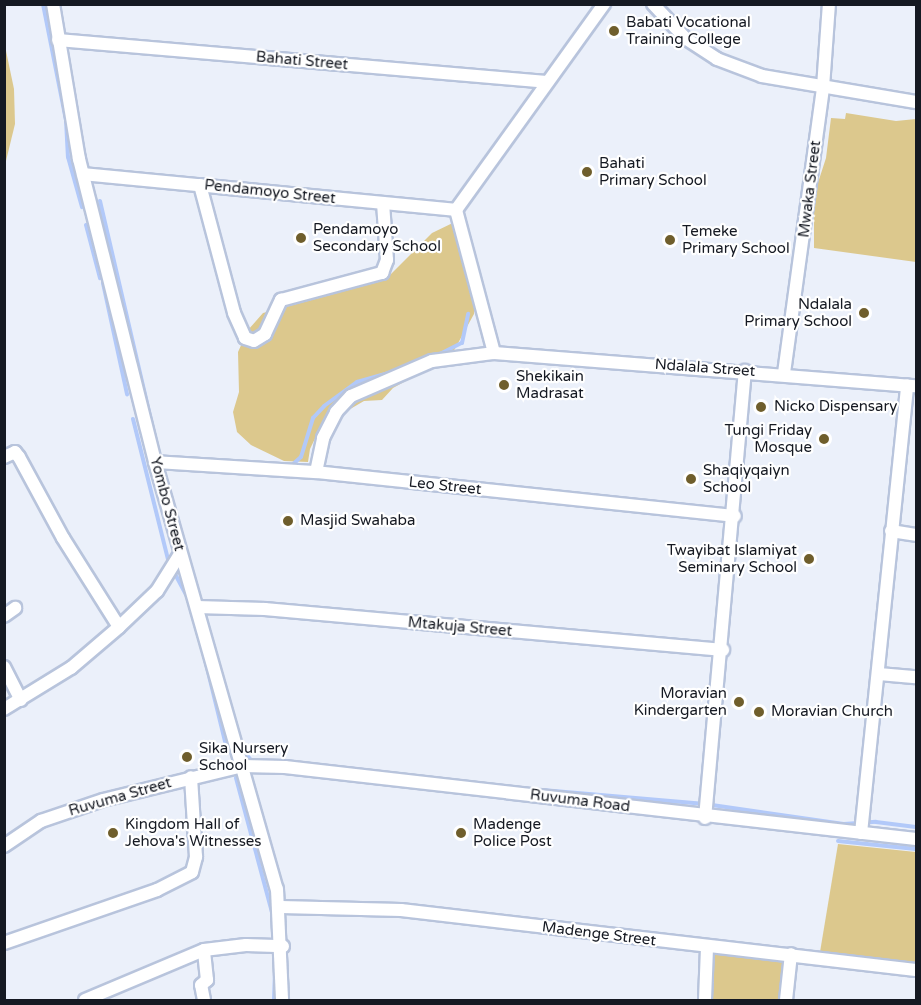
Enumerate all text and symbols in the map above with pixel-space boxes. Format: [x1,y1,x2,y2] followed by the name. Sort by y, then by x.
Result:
[626,13,751,48] place label: Babati Vocational Training College
[607,24,621,38] marker: Babati Vocational Training College
[255,48,349,74] street label: Bahati Street
[795,139,825,239] street label: Mwaka Street
[599,154,707,189] place label: Bahati Primary School
[580,165,594,179] marker: Bahati Primary School
[203,176,337,208] street label: Pendamoyo Street
[313,220,441,255] place label: Pendamoyo Secondary School
[682,222,790,257] place label: Temeke Primary School
[294,231,308,245] marker: Pendamoyo Secondary School
[663,233,677,247] marker: Temeke Primary School
[744,295,852,330] place label: Ndalala Primary School
[857,306,871,320] marker: Ndalala Primary School
[654,356,756,380] street label: Ndalala Street
[516,367,584,402] place label: Shekikain Madrasat
[497,378,511,392] marker: Shekikain Madrasat
[752,398,770,416] marker: Nicko Dispensary
[774,398,897,416] place label: Nicko Dispensary
[724,421,812,456] place label: Tungi Friday Mosque
[817,432,831,446] marker: Tungi Friday Mosque
[146,455,188,553] street label: Yombo Street
[703,461,790,496] place label: Shaqiyqaiyn School
[684,472,698,486] marker: Shaqiyqaiyn School
[408,473,482,499] street label: Leo Street
[300,512,415,530] place label: Masjid Swahaba
[281,514,295,528] marker: Masjid Swahaba
[667,541,797,576] place label: Twayibat Islamiyat Seminary School
[802,552,816,566] marker: Twayibat Islamiyat Seminary School
[407,613,513,641] street label: Mtakuja Street
[634,684,727,719] place label: Moravian Kindergarten
[732,695,746,709] marker: Moravian Kindergarten
[771,703,893,721] place label: Moravian Church
[752,705,766,719] marker: Moravian Church
[199,739,288,774] place label: Sika Nursery School
[180,750,194,764] marker: Sika Nursery School
[67,774,173,820] street label: Ruvuma Street
[529,786,631,816] street label: Ruvuma Road
[125,815,262,850] place label: Kingdom Hall of Jehova's Witnesses
[473,815,552,850] place label: Madenge Police Post
[106,826,120,840] marker: Kingdom Hall of Jehova's Witnesses
[454,826,468,840] marker: Madenge Police Post
[541,918,657,950] street label: Madenge Street

